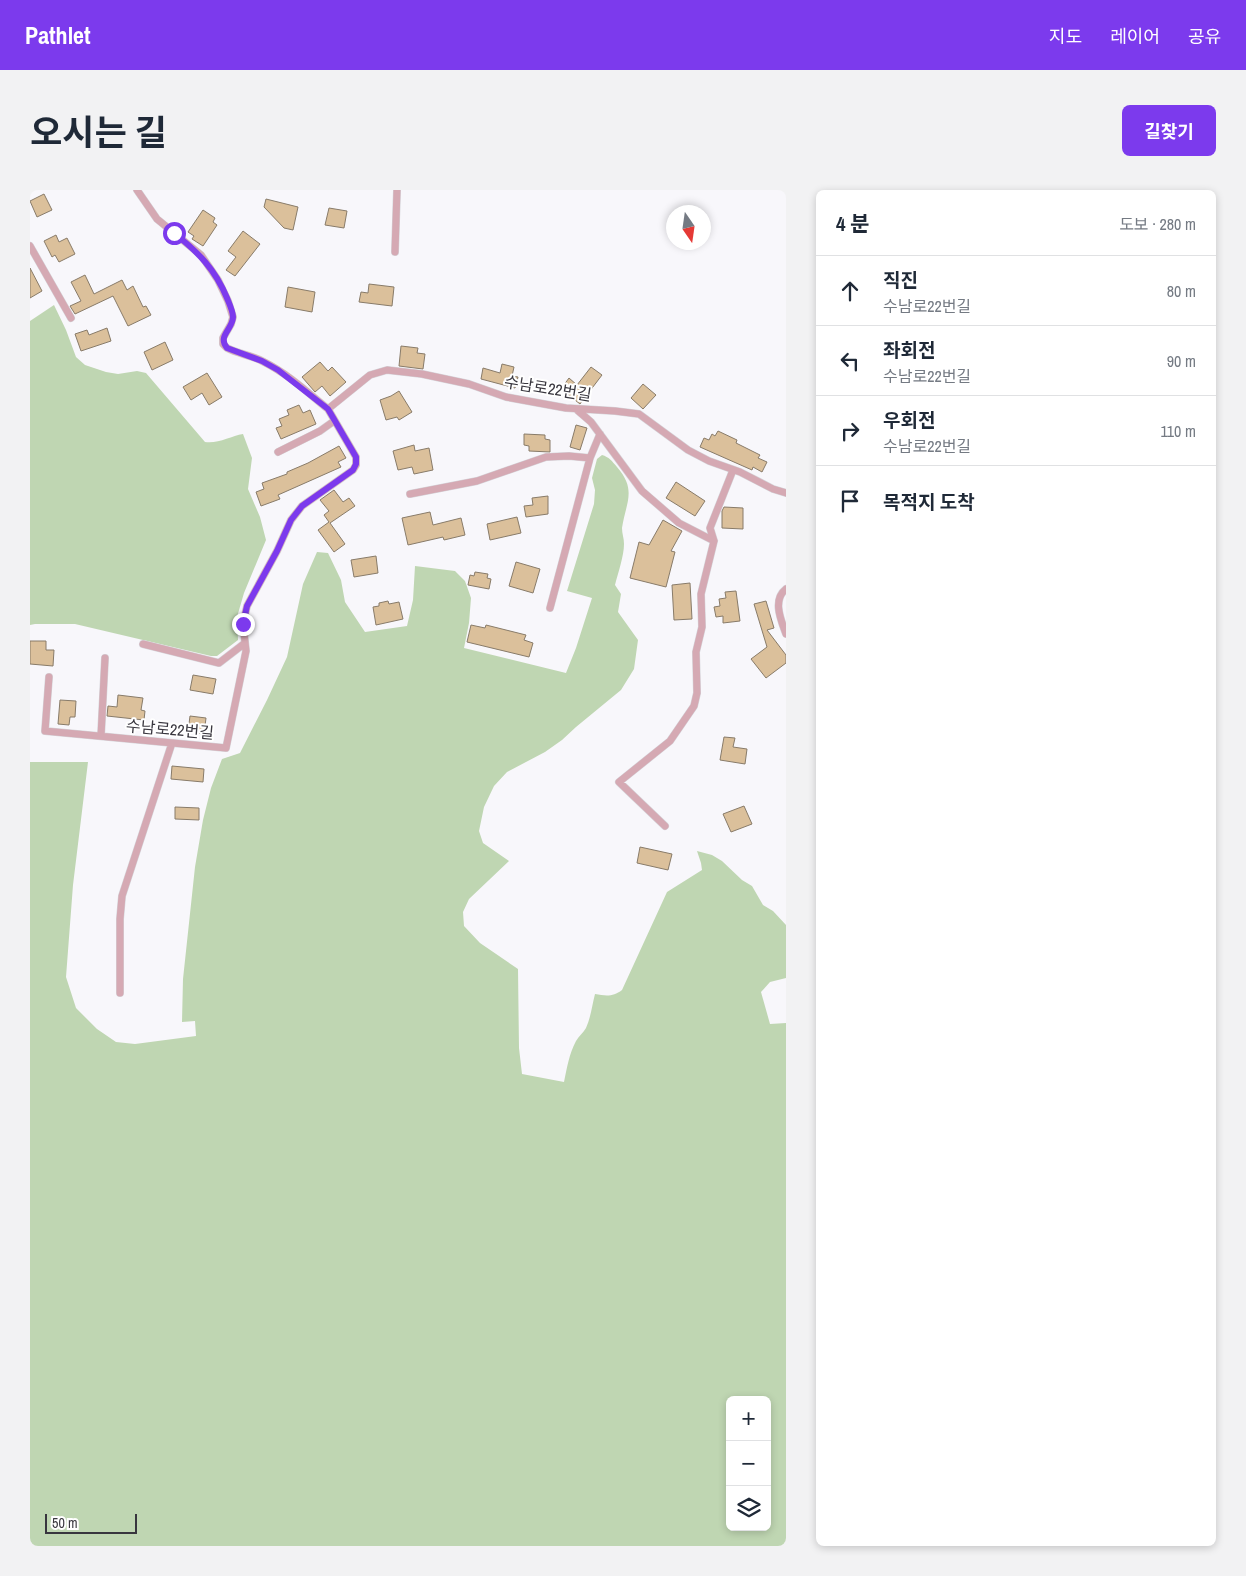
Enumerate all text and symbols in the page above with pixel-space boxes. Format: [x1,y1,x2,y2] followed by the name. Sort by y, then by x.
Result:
[25,19,91,51] text: Pathlet
[1049,24,1082,49] text: 지도
[1110,24,1160,49] text: 레이어
[1188,24,1221,49] text: 공유
[1122,105,1216,156] button: 길찾기
[30,109,167,156] text: 오시는 길
[666,205,711,250] north arrow
[836,209,870,238] text: 4 분
[1119,213,1196,235] text: 도보 · 280 m
[163,222,186,245] route start
[883,267,918,293] text: 직진
[836,277,864,305] icon: ahead
[1167,280,1196,302] text: 80 m
[883,295,971,317] text: 수남로22번길
[883,337,935,363] text: 좌회전
[836,347,864,375] icon: left
[1167,350,1196,372] text: 90 m
[883,365,971,387] text: 수남로22번길
[503,370,593,406] street label: 수남로22번길
[883,407,935,433] text: 우회전
[836,417,864,445] icon: right
[1160,420,1196,442] text: 110 m
[883,435,971,457] text: 수남로22번길
[836,487,864,515] icon: arrive
[883,489,975,515] text: 목적지 도착
[232,613,255,636] route end
[125,714,215,744] street label: 수남로22번길
[726,1396,771,1531] map controls
[726,1396,771,1441] button: +
[726,1441,771,1486] button: −
[726,1486,771,1531] button: layers
[45,1511,138,1534] scale bar
[52,1514,78,1532] text: 50 m

